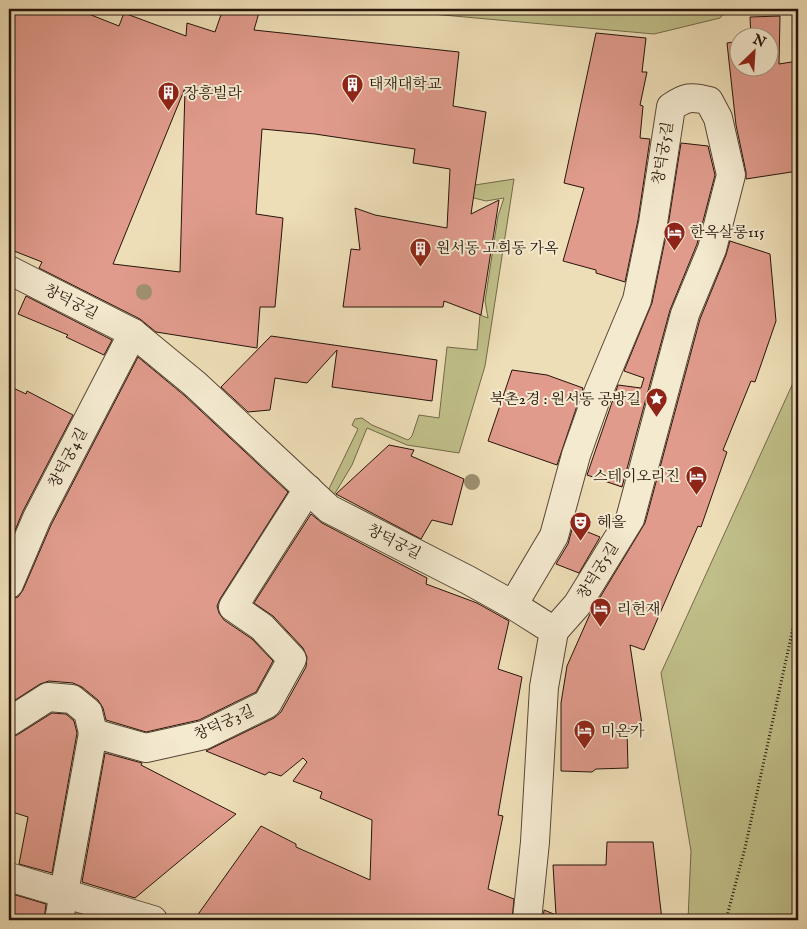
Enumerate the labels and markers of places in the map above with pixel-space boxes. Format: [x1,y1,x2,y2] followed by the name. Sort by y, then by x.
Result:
[341,72,365,103] building icon: 태재대학교
[369,75,442,94] place label: 태재대학교
[156,81,180,112] building icon: 장흥빌라
[184,84,242,103] place label: 장흥빌라
[662,220,686,251] hotel icon: 한옥살롱115
[690,223,765,242] place label: 한옥살롱115
[408,236,432,267] building icon: 원서동 고희동 가옥
[436,239,559,258] place label: 원서동 고희동 가옥
[645,387,669,418] place icon: 북촌2경 : 원서동 공방길
[490,390,641,409] place label: 북촌2경 : 원서동 공방길
[684,464,708,495] hotel icon: 스테이오리진
[593,467,680,486] place label: 스테이오리진
[569,510,593,541] theatre icon: 헤올
[597,513,626,532] place label: 헤올
[589,597,613,628] hotel icon: 리헌재
[617,600,660,619] place label: 리헌재
[573,719,597,750] hotel icon: 미온가
[601,722,645,741] place label: 미온가

